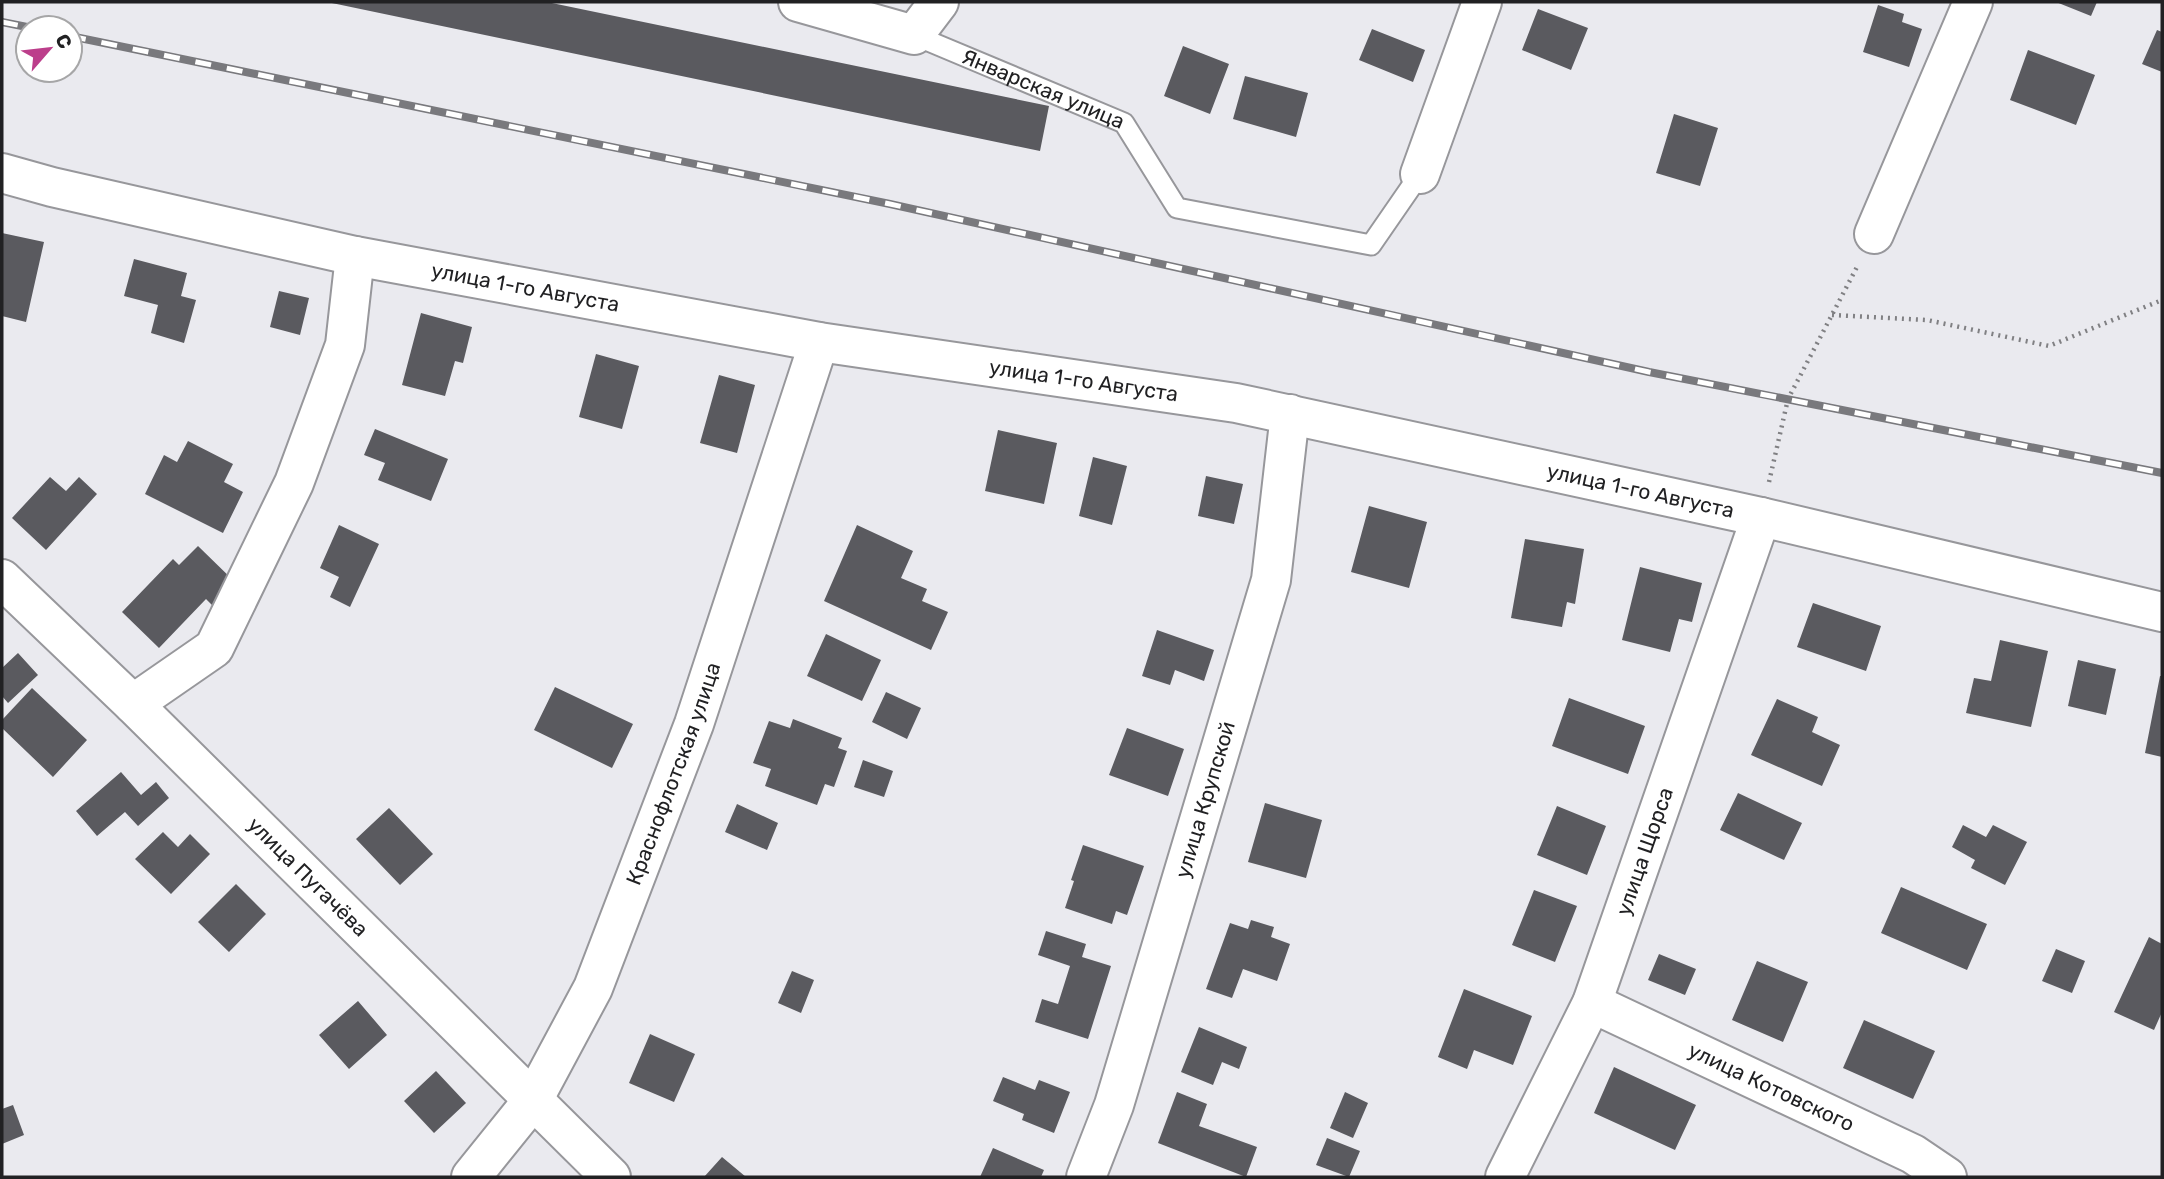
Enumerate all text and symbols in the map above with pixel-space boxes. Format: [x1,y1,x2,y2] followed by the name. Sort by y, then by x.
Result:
[14,14,84,84] north arrow
[50,30,77,53] text: С
[958,43,1128,134] street label: Январская улица
[429,257,622,317] street label: улица 1-го Августа
[987,354,1180,406] street label: улица 1-го Августа
[1545,458,1737,523] street label: улица 1-го Августа
[621,659,725,888] street label: Краснофлотская улица
[1170,718,1240,881] street label: улица Крупской
[1610,784,1678,919] street label: улица Щорса
[243,812,374,942] street label: улица Пугачёва
[1684,1037,1858,1137] street label: улица Котовского

